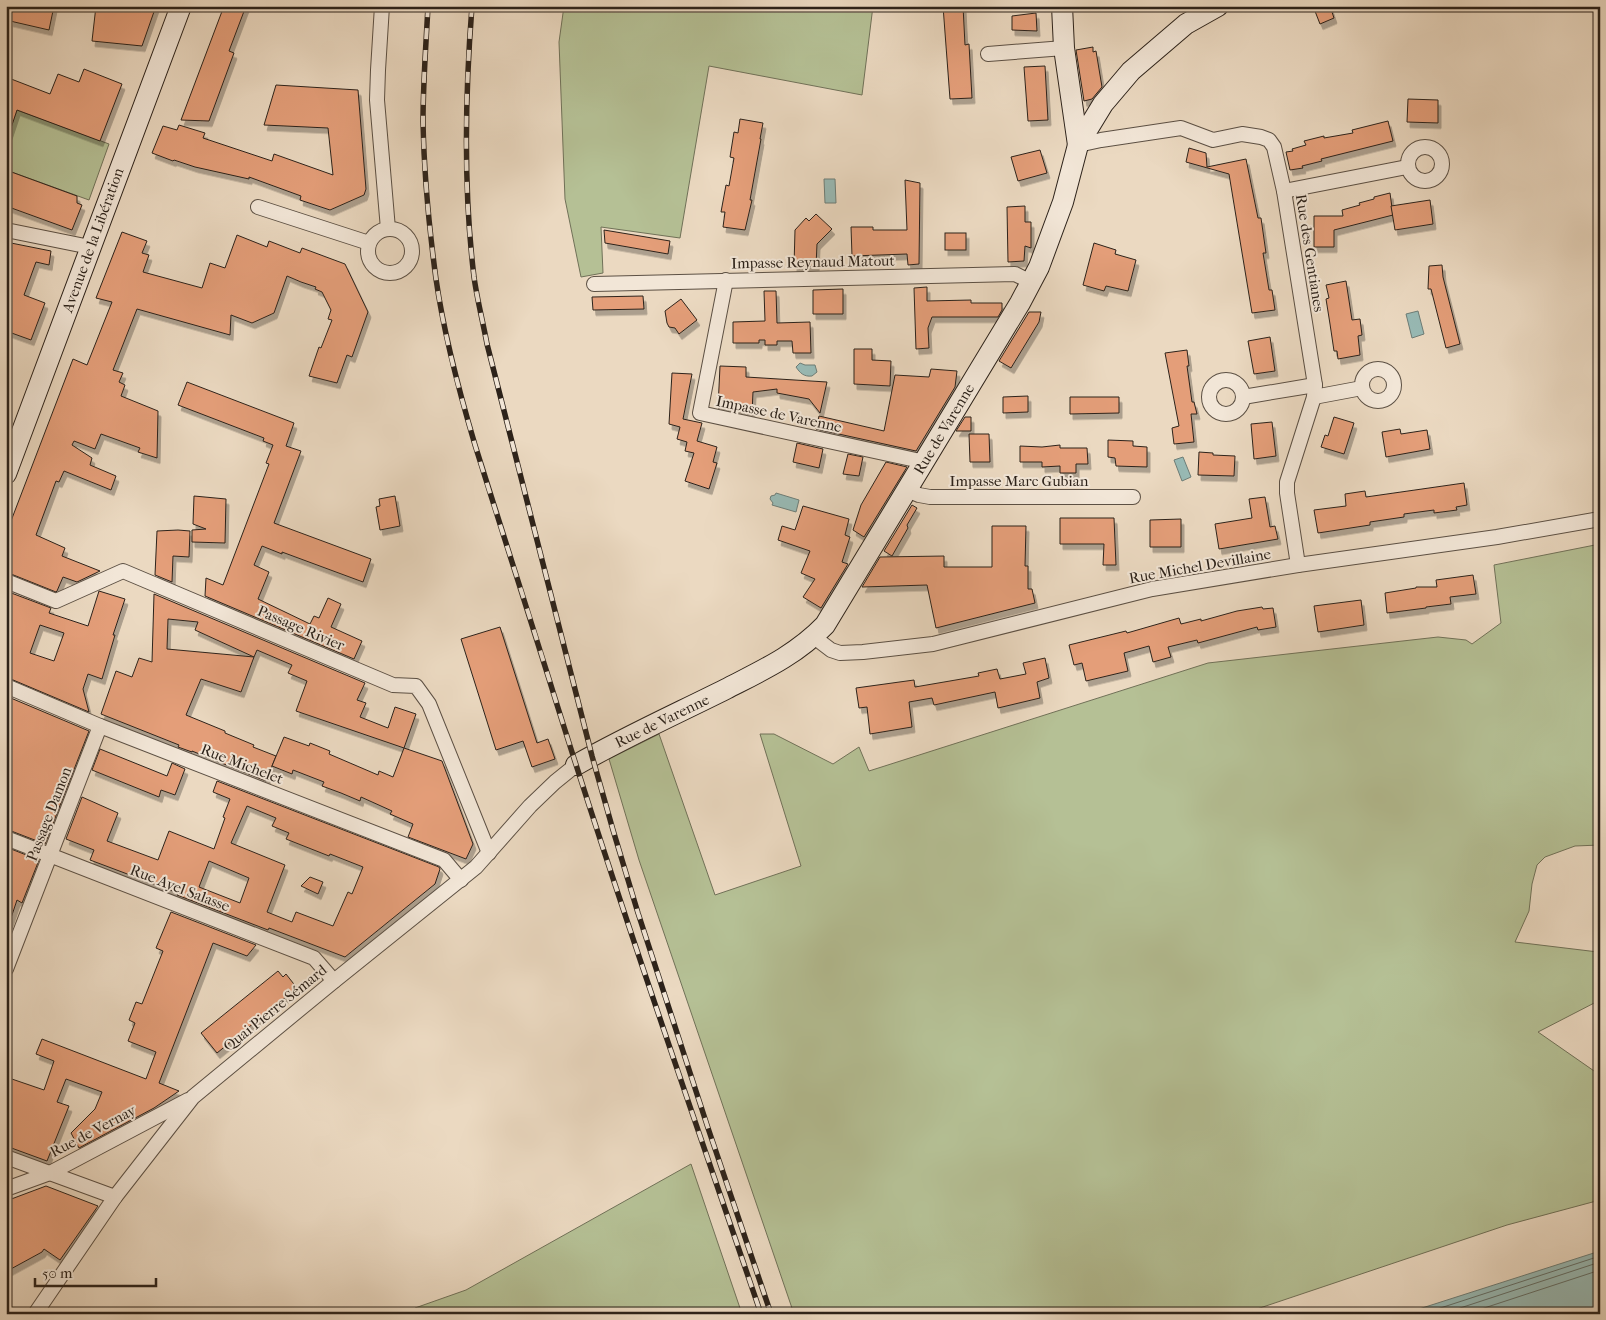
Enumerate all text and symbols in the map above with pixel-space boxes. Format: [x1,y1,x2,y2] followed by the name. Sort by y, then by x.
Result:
[58,165,128,316] street label: Avenue de la Libération
[1292,193,1328,314] street label: Rue des Gentianes
[731,252,896,272] street label: Impasse Reynaud Matout
[910,380,978,478] street label: Rue de Varenne
[714,392,844,436] street label: Impasse de Varenne
[950,472,1089,490] street label: Impasse Marc Gubian
[1128,545,1273,587] street label: Rue Michel Devillaine
[255,602,348,655] street label: Passage Rivier
[612,690,713,752] street label: Rue de Varenne
[198,740,286,788] street label: Rue Michelet
[23,764,75,864] street label: Passage Damon
[128,861,233,916] street label: Rue Ayel Salasse
[220,960,331,1055] street label: Quai Pierre Sémard
[47,1100,140,1161] street label: Rue de Vernay
[35,1255,156,1287] scale bar
[42,1264,73,1282] text: 50 m

